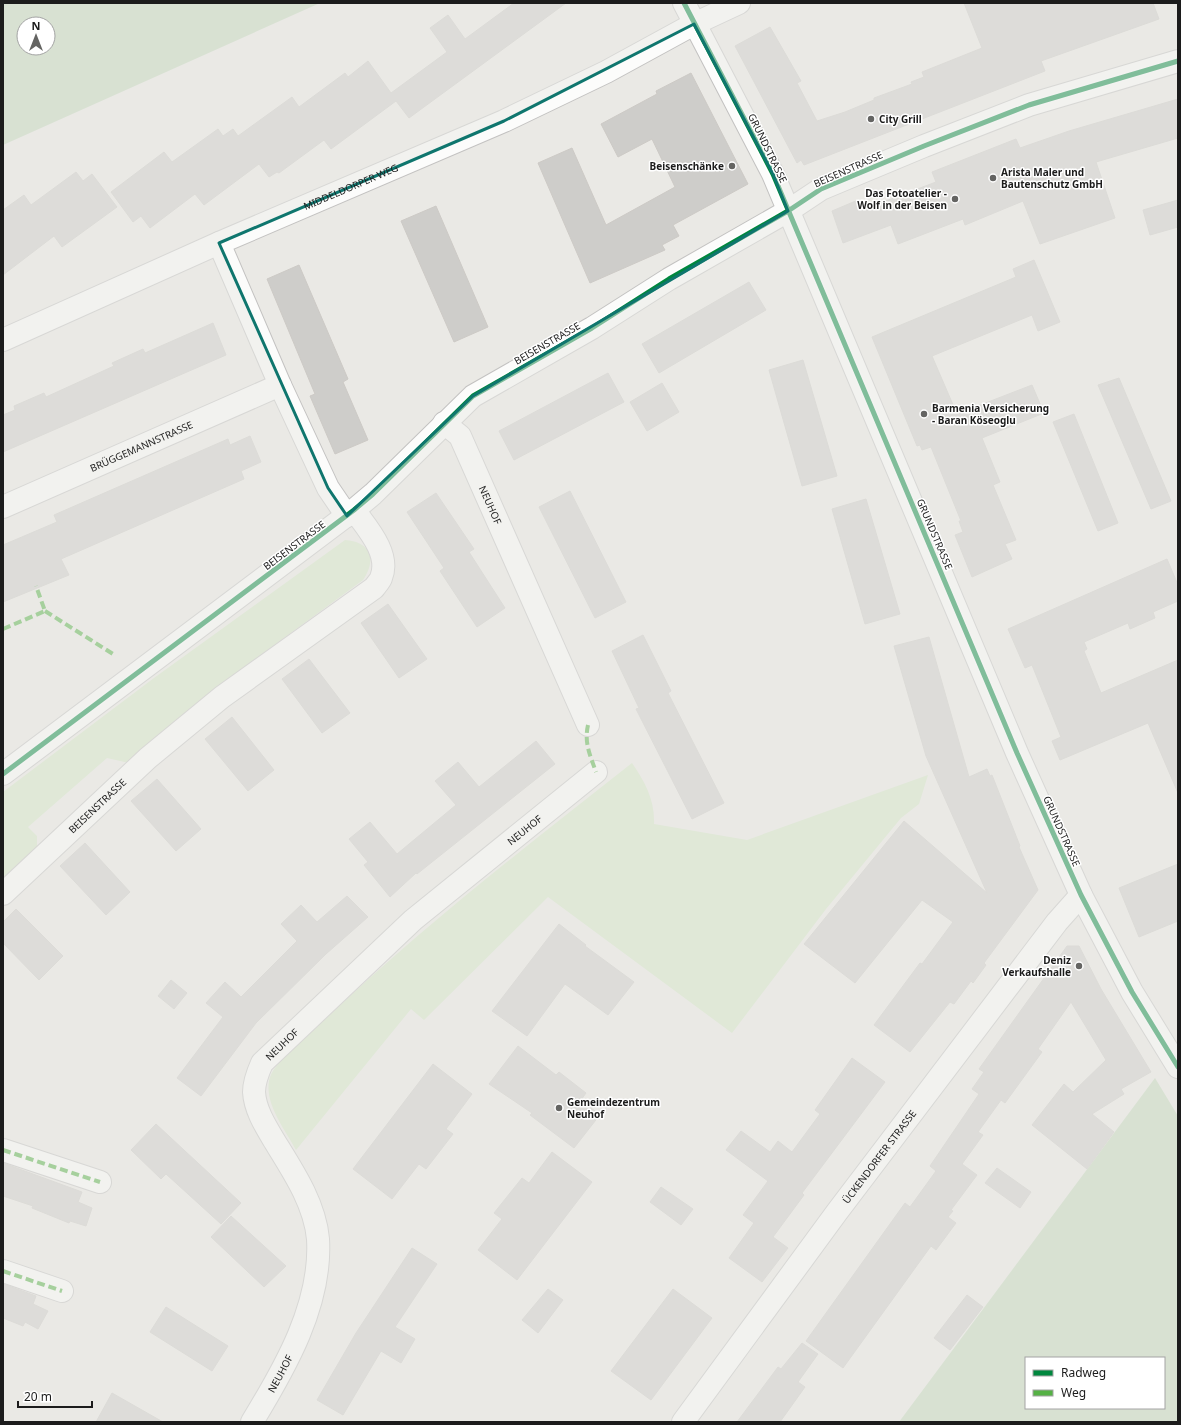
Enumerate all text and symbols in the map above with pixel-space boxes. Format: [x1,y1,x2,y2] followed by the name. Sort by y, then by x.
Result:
[16,16,56,56] north arrow
[32,18,40,33] text: N
[745,111,791,185] street label: GRUNDSTRASSE
[879,112,922,126] place label: City Grill
[866,114,876,124] marker: City Grill
[811,147,885,191] street label: BEISENSTRASSE
[650,159,724,173] place label: Beisenschänke
[301,160,400,213] street label: MIDDELDORPER WEG
[727,161,737,171] marker: Beisenschänke
[1001,165,1103,191] place label: Arista Maler und Bautenschutz GmbH
[988,173,998,183] marker: Arista Maler und Bautenschutz GmbH
[857,186,947,212] place label: Das Fotoatelier - Wolf in der Beisen
[950,194,960,204] marker: Das Fotoatelier - Wolf in der Beisen
[511,318,583,368] street label: BEISENSTRASSE
[932,401,1049,427] place label: Barmenia Versicherung - Baran Köseoglu
[919,409,929,419] marker: Barmenia Versicherung - Baran Köseoglu
[88,417,195,475] street label: BRÜGGEMANNSTRASSE
[476,483,505,526] street label: NEUHOF
[914,496,956,572] street label: GRUNDSTRASSE
[260,517,328,573] street label: BEISENSTRASSE
[65,775,129,836] street label: BEISENSTRASSE
[1040,793,1084,869] street label: GRUNDSTRASSE
[504,812,545,848] street label: NEUHOF
[1002,953,1071,979] place label: Deniz Verkaufshalle
[1074,961,1084,971] marker: Deniz Verkaufshalle
[262,1025,301,1063] street label: NEUHOF
[567,1095,660,1121] place label: Gemeindezentrum Neuhof
[554,1103,564,1113] marker: Gemeindezentrum Neuhof
[839,1107,919,1206] street label: ÜCKENDORFER STRASSE
[264,1352,296,1395] street label: NEUHOF
[1025,1357,1165,1409] legend
[1061,1364,1106,1381] text: Radweg
[18,1383,92,1409] scale bar
[1061,1384,1086,1401] text: Weg
[24,1388,52,1405] text: 20 m

